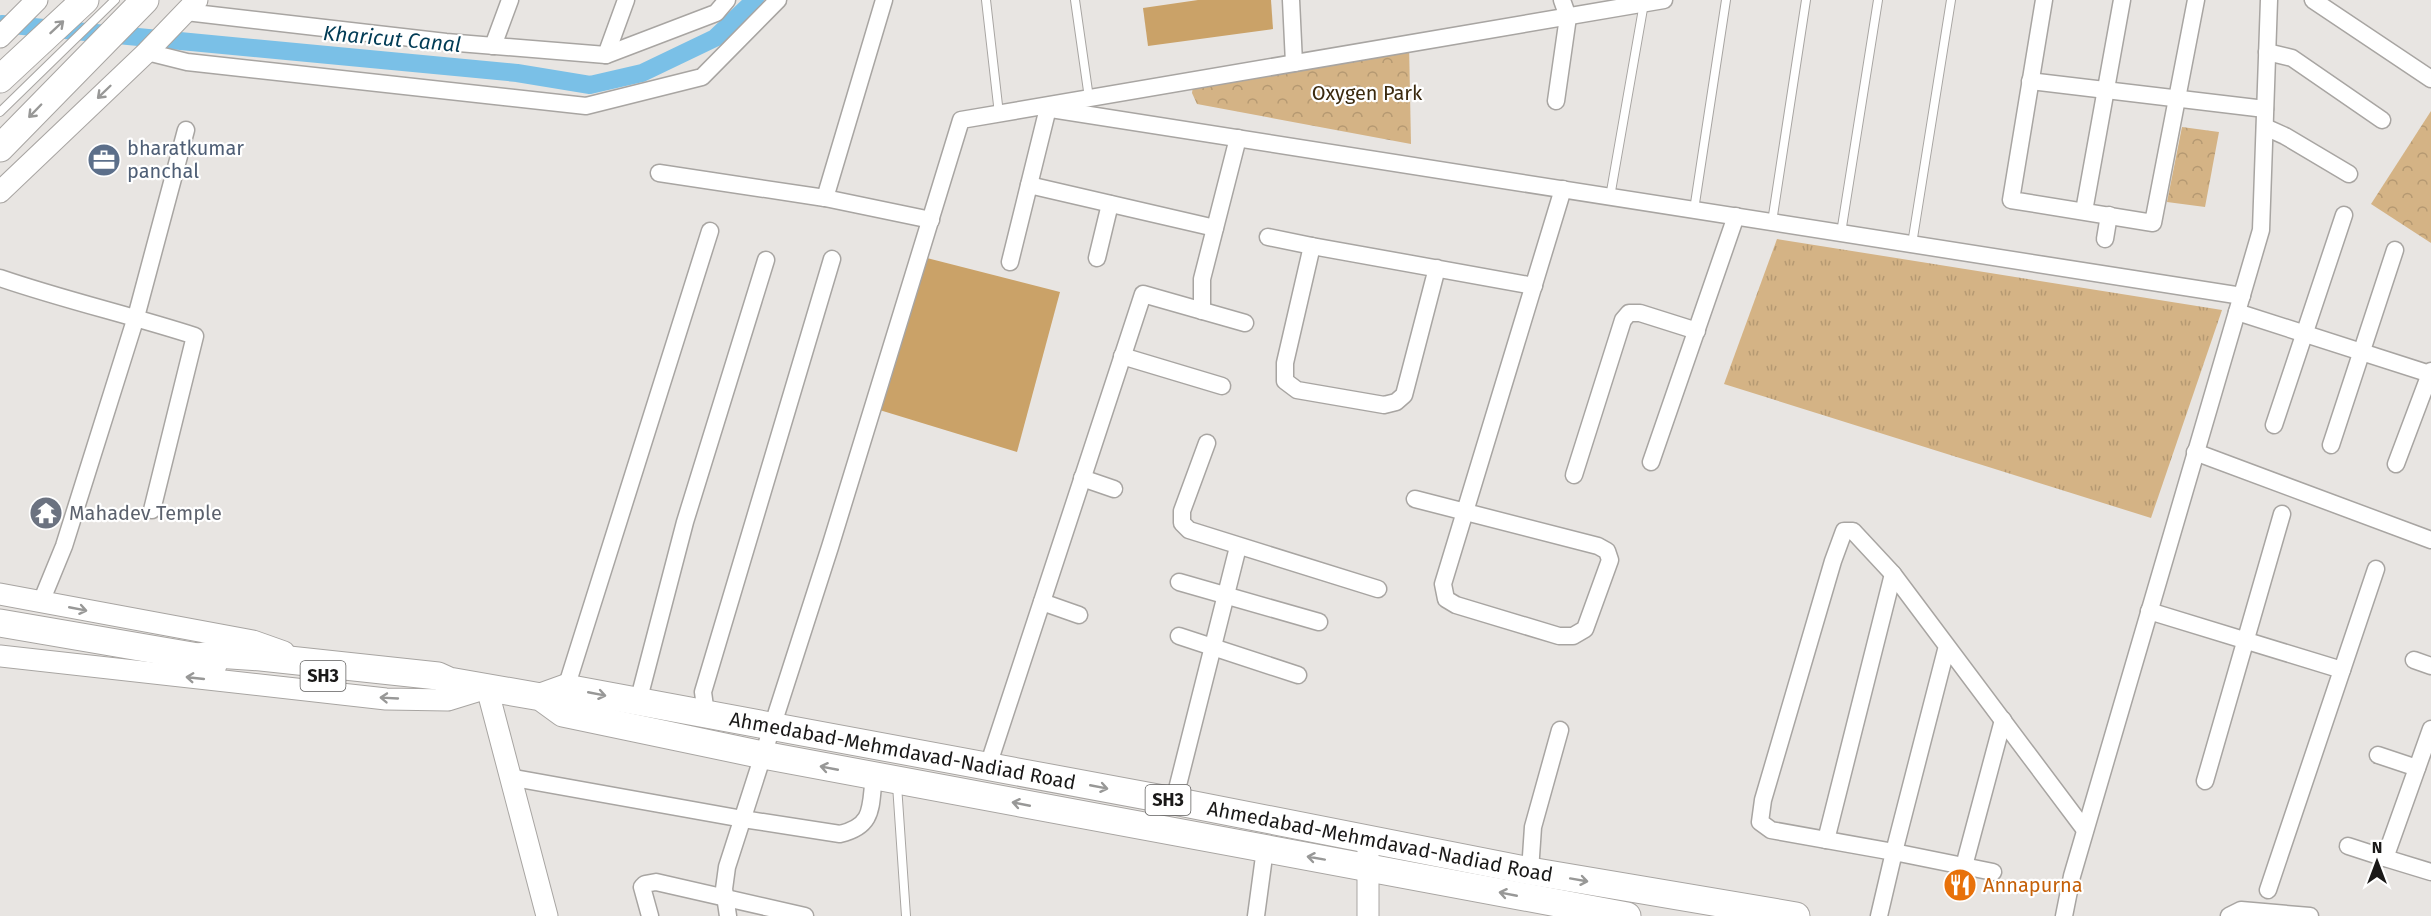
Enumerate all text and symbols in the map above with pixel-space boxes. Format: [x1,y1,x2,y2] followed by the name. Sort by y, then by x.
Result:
[49,20,64,34] one-way arrow
[322,20,462,58] water label: Kharicut Canal
[1312,81,1423,105] park label: Oxygen Park
[97,85,112,100] one-way arrow
[28,104,43,119] one-way arrow
[127,136,244,183] place label: bharatkumar panchal
[86,142,122,178] office icon: bharatkumar panchal
[28,495,64,531] temple icon: Mahadev Temple
[69,501,222,525] place label: Mahadev Temple
[68,603,88,614] one-way arrow
[300,661,346,691] road number: SH3
[185,672,205,683] one-way arrow
[587,689,607,700] one-way arrow
[379,693,399,704] one-way arrow
[728,707,1078,794] street label: Ahmedabad-Mehmdavad-Nadiad Road
[820,762,840,773] one-way arrow
[1089,782,1108,793] one-way arrow
[1146,785,1190,815] road number: SH3
[1205,796,1555,887] street label: Ahmedabad-Mehmdavad-Nadiad Road
[1012,798,1031,809] one-way arrow
[2347,832,2407,892] north arrow
[2372,838,2382,857] text: N
[1307,853,1326,864] one-way arrow
[1942,867,1978,903] restaurant icon: Annapurna
[1983,873,2083,897] place label: Annapurna
[1569,874,1588,885] one-way arrow
[1498,888,1518,899] one-way arrow

